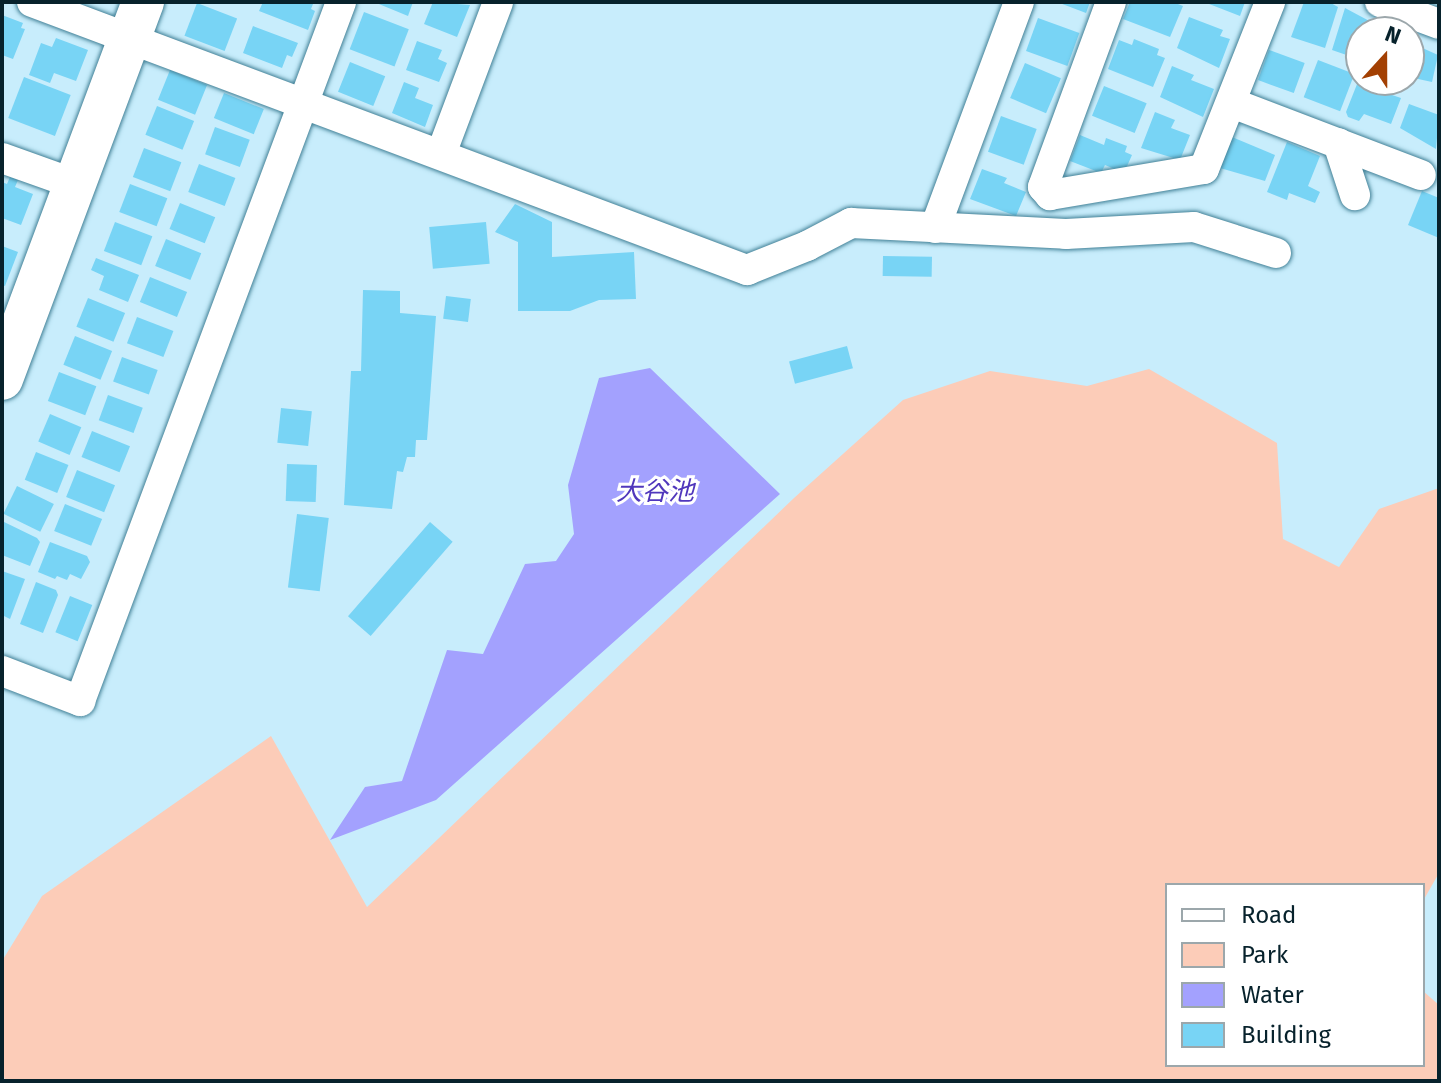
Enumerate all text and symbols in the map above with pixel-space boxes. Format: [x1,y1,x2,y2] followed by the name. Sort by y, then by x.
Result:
[1345,16,1425,96] north arrow
[1381,20,1405,50] text: N
[616,476,694,508] water label: 大谷池
[1165,883,1425,1067] legend
[1241,901,1296,929] text: Road
[1241,941,1288,969] text: Park
[1241,981,1304,1009] text: Water
[1241,1021,1331,1049] text: Building

